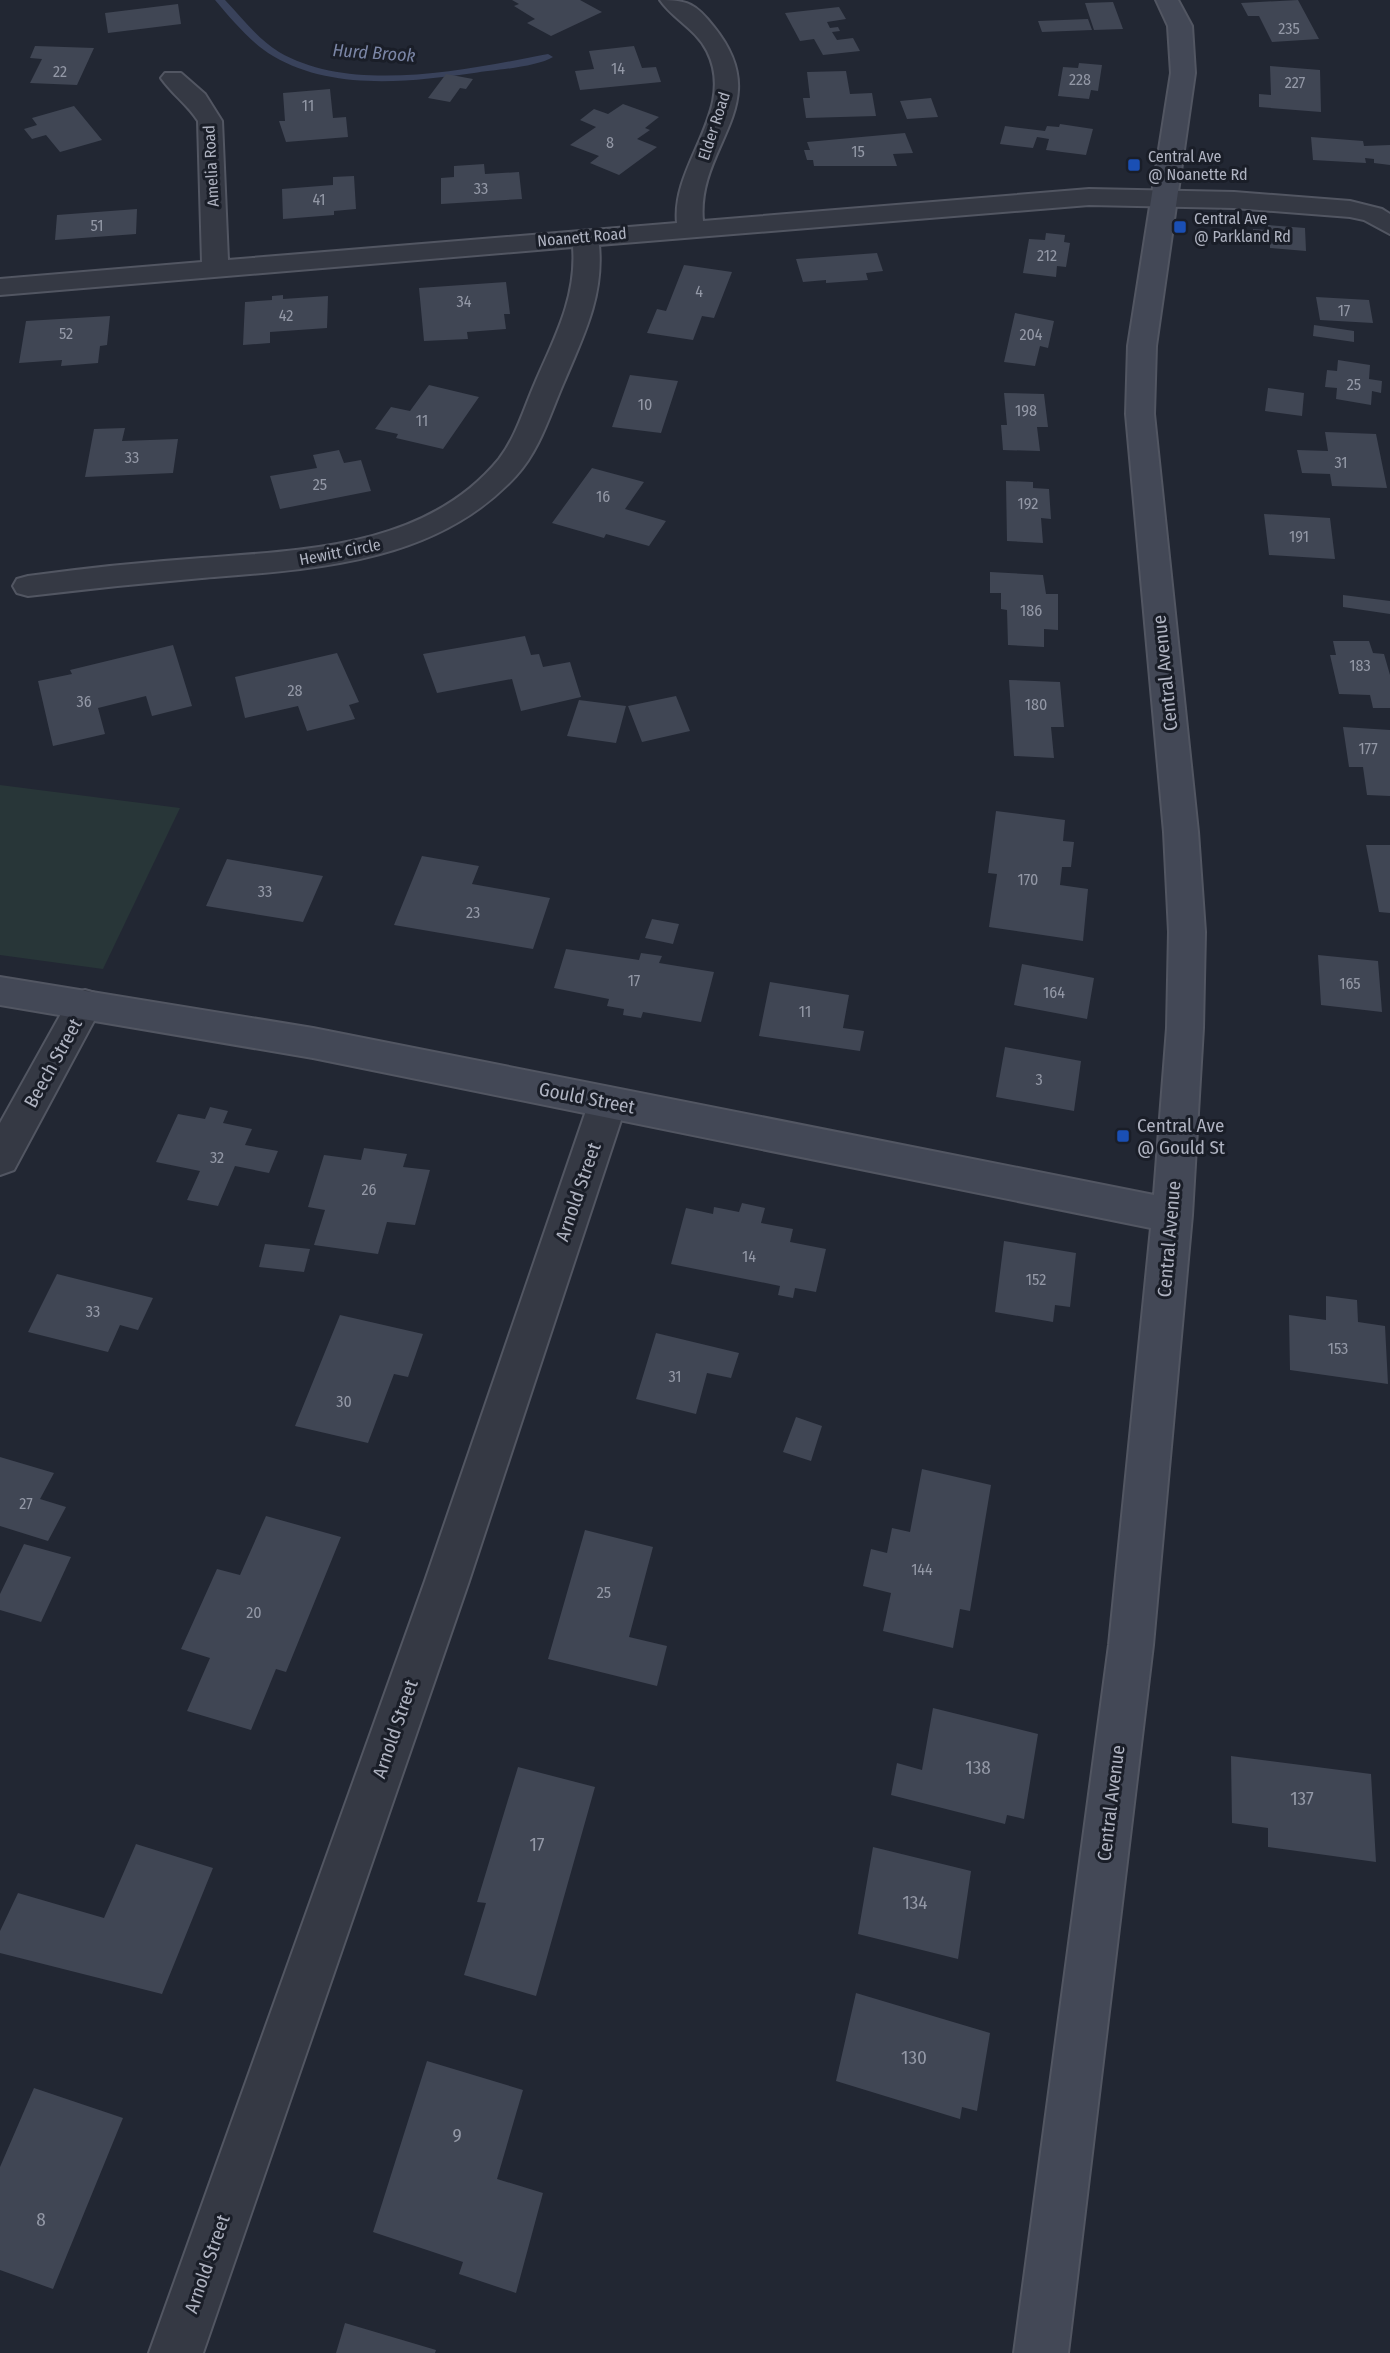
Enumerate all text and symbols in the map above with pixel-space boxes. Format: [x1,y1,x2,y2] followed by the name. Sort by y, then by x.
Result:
[1278,19,1300,38] house number: 235
[332,39,416,67] water label: Hurd Brook
[611,59,625,78] house number: 14
[53,62,67,81] house number: 22
[1069,70,1091,89] house number: 228
[1285,73,1306,92] house number: 227
[694,90,734,162] street label: Elder Road
[302,96,314,115] house number: 11
[199,125,223,207] street label: Amelia Road
[606,133,614,152] house number: 8
[851,142,865,161] house number: 15
[1148,147,1248,184] place label: Central Ave @ Noanette Rd
[1126,157,1142,173] marker: Central Ave @ Noanette Rd
[474,179,488,198] house number: 33
[312,190,326,209] house number: 41
[1194,209,1291,246] place label: Central Ave @ Parkland Rd
[91,216,103,235] house number: 51
[1172,219,1188,235] marker: Central Ave @ Parkland Rd
[537,224,627,250] street label: Noanett Road
[1037,246,1057,265] house number: 212
[695,282,703,301] house number: 4
[457,292,472,311] house number: 34
[1338,301,1351,320] house number: 17
[279,306,293,325] house number: 42
[59,324,73,343] house number: 52
[1019,325,1043,344] house number: 204
[1347,375,1361,394] house number: 25
[638,395,652,414] house number: 10
[1015,401,1037,420] house number: 198
[416,411,428,430] house number: 11
[125,448,139,467] house number: 33
[1334,453,1348,472] house number: 31
[313,475,327,494] house number: 25
[596,487,610,506] house number: 16
[1018,494,1038,513] house number: 192
[1289,527,1309,546] house number: 191
[298,535,382,569] street label: Hewitt Circle
[1020,601,1042,620] house number: 186
[1147,614,1183,732] street label: Central Avenue
[1349,656,1371,675] house number: 183
[287,681,303,700] house number: 28
[76,692,92,711] house number: 36
[1025,695,1047,714] house number: 180
[1358,739,1378,758] house number: 177
[1018,870,1038,889] house number: 170
[258,882,272,901] house number: 33
[466,903,480,922] house number: 23
[628,971,641,990] house number: 17
[1339,974,1361,993] house number: 165
[1043,983,1065,1002] house number: 164
[799,1002,811,1021] house number: 11
[19,1014,87,1112] street label: Beech Street
[1035,1070,1043,1089] house number: 3
[537,1077,638,1119] street label: Gould Street
[1137,1114,1226,1159] place label: Central Ave @ Gould St
[1115,1128,1131,1144] marker: Central Ave @ Gould St
[550,1139,606,1244] street label: Arnold Street
[210,1148,224,1167] house number: 32
[362,1180,377,1199] house number: 26
[1152,1180,1186,1298] street label: Central Avenue
[742,1247,756,1266] house number: 14
[1026,1270,1046,1289] house number: 152
[86,1302,100,1321] house number: 33
[1328,1339,1348,1358] house number: 153
[668,1367,682,1386] house number: 31
[336,1392,352,1411] house number: 30
[19,1494,33,1513] house number: 27
[911,1560,933,1579] house number: 144
[597,1583,611,1602] house number: 25
[246,1603,262,1622] house number: 20
[367,1676,423,1781] street label: Arnold Street
[1092,1744,1130,1862] street label: Central Avenue
[965,1756,991,1779] house number: 138
[1290,1787,1314,1810] house number: 137
[529,1833,545,1856] house number: 17
[902,1891,928,1914] house number: 134
[901,2046,927,2069] house number: 130
[452,2124,462,2147] house number: 9
[36,2208,46,2231] house number: 8
[179,2211,235,2316] street label: Arnold Street

